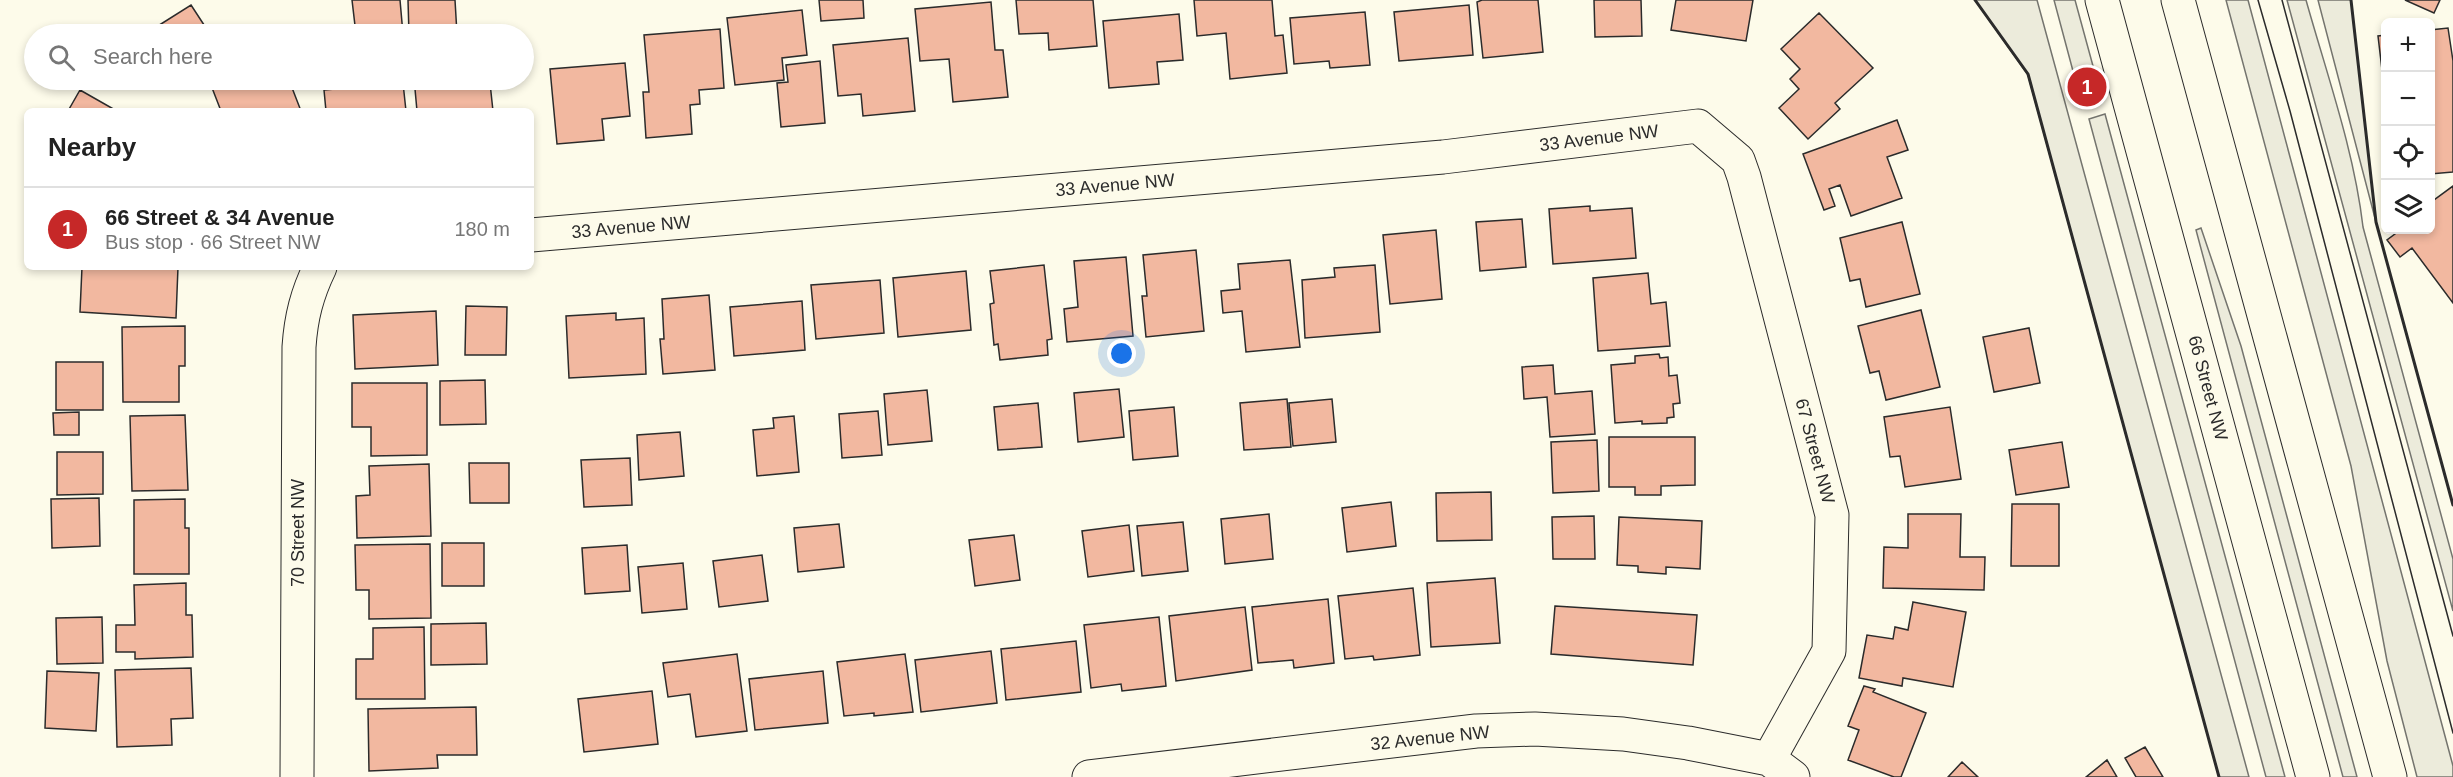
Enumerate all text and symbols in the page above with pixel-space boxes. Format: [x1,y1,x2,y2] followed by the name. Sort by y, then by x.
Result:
[2381,18,2435,234] map controls
[2381,18,2435,72] button: +
[24,24,534,90] search box
[45,41,78,74] icon: search
[93,44,213,69] text: Search here
[2068,64,2106,110] pin: 1
[2381,72,2435,126] button: −
[1538,121,1660,155] street label: 33 Avenue NW
[2381,126,2435,180] button: locate
[48,132,136,162] text: Nearby
[1054,170,1176,200] street label: 33 Avenue NW
[2381,180,2435,234] button: layers
[105,205,334,230] text: 66 Street & 34 Avenue
[570,212,692,242] street label: 33 Avenue NW
[62,218,73,240] text: 1
[454,218,510,240] text: 180 m
[105,231,321,253] text: Bus stop · 66 Street NW
[2184,333,2232,443] street label: 66 Street NW
[1107,339,1136,368] your location
[1791,396,1839,506] street label: 67 Street NW
[288,479,308,587] street label: 70 Street NW
[1369,722,1491,754] street label: 32 Avenue NW

